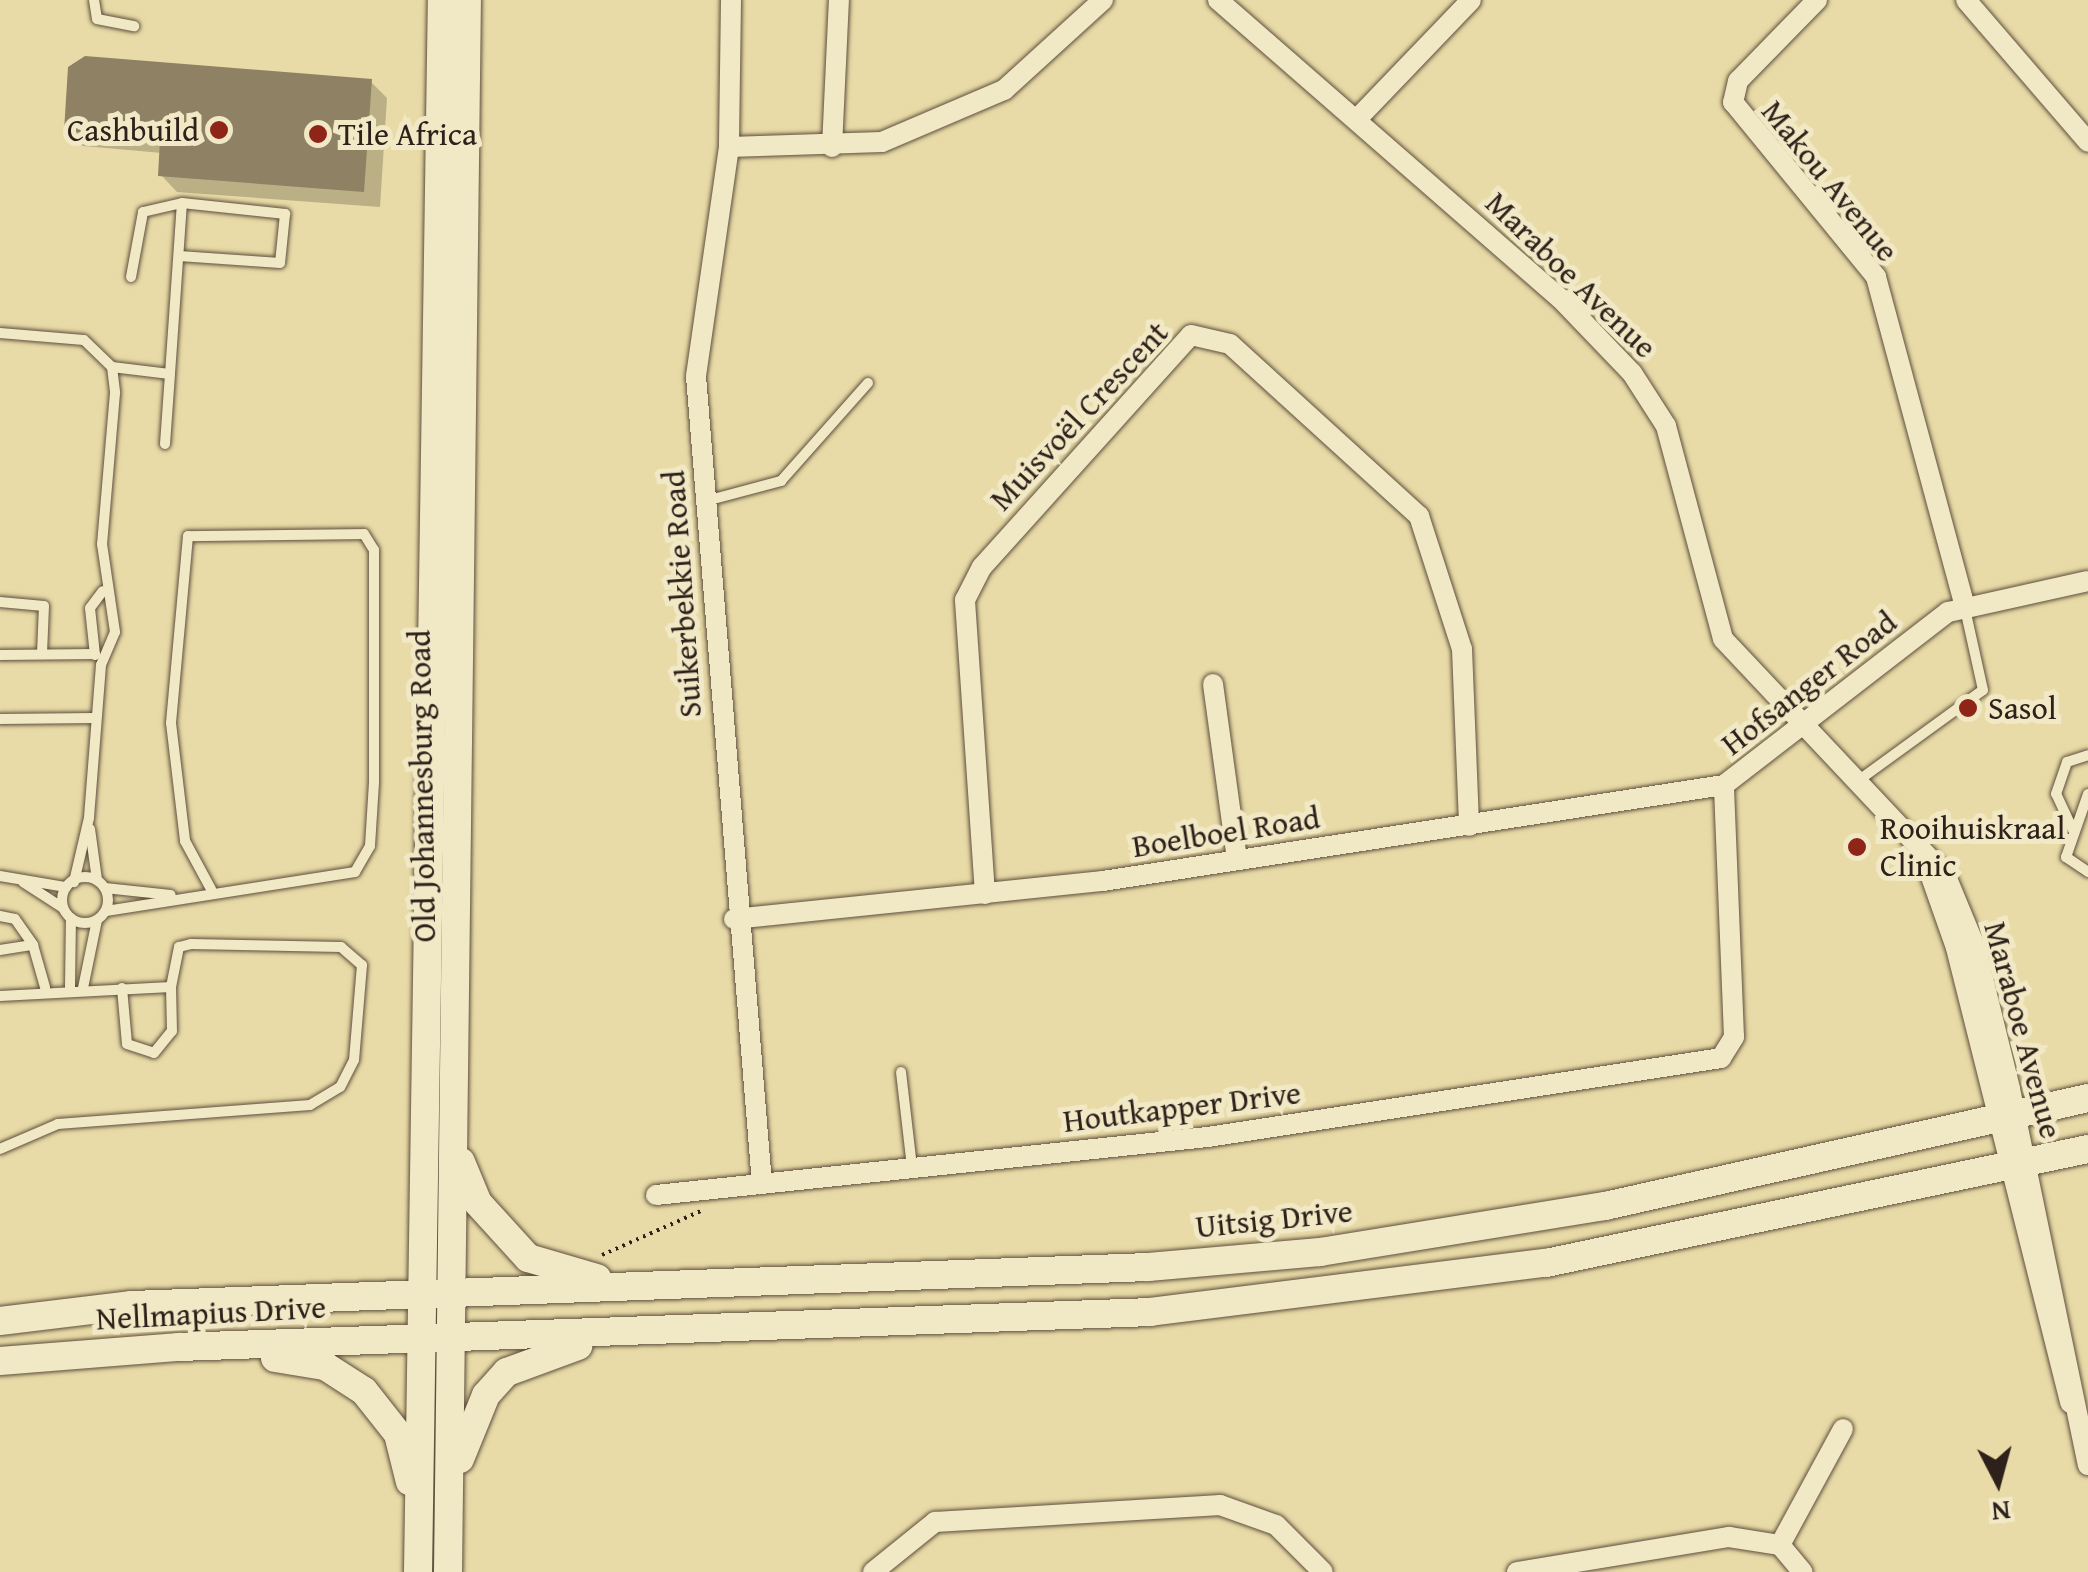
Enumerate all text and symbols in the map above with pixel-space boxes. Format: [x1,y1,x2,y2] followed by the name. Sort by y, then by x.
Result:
[1753,93,1907,269] street label: Makou Avenue
[67,111,199,149] place label: Cashbuild
[338,115,477,153] place label: Tile Africa
[208,119,230,141] marker: Cashbuild
[307,123,329,145] marker: Tile Africa
[1478,184,1664,366] street label: Maraboe Avenue
[982,314,1176,518] street label: Muisvoël Crescent
[654,469,710,719] street label: Suikerbekkie Road
[1714,603,1904,763] street label: Hofsanger Road
[400,629,444,943] street label: Old Johannesburg Road
[1988,689,2057,727] place label: Sasol
[1957,697,1979,719] marker: Sasol
[1129,798,1323,866] street label: Boelboel Road
[1880,810,2065,885] place label: Rooihuiskraal Clinic
[1844,834,1870,860] marker: Rooihuiskraal Clinic
[1976,918,2070,1142] street label: Maraboe Avenue
[1061,1073,1303,1141] street label: Houtkapper Drive
[1194,1192,1354,1246] street label: Uitsig Drive
[95,1288,327,1338] street label: Nellmapius Drive
[1948,1432,2048,1532] north arrow
[1990,1491,2013,1534] text: N

